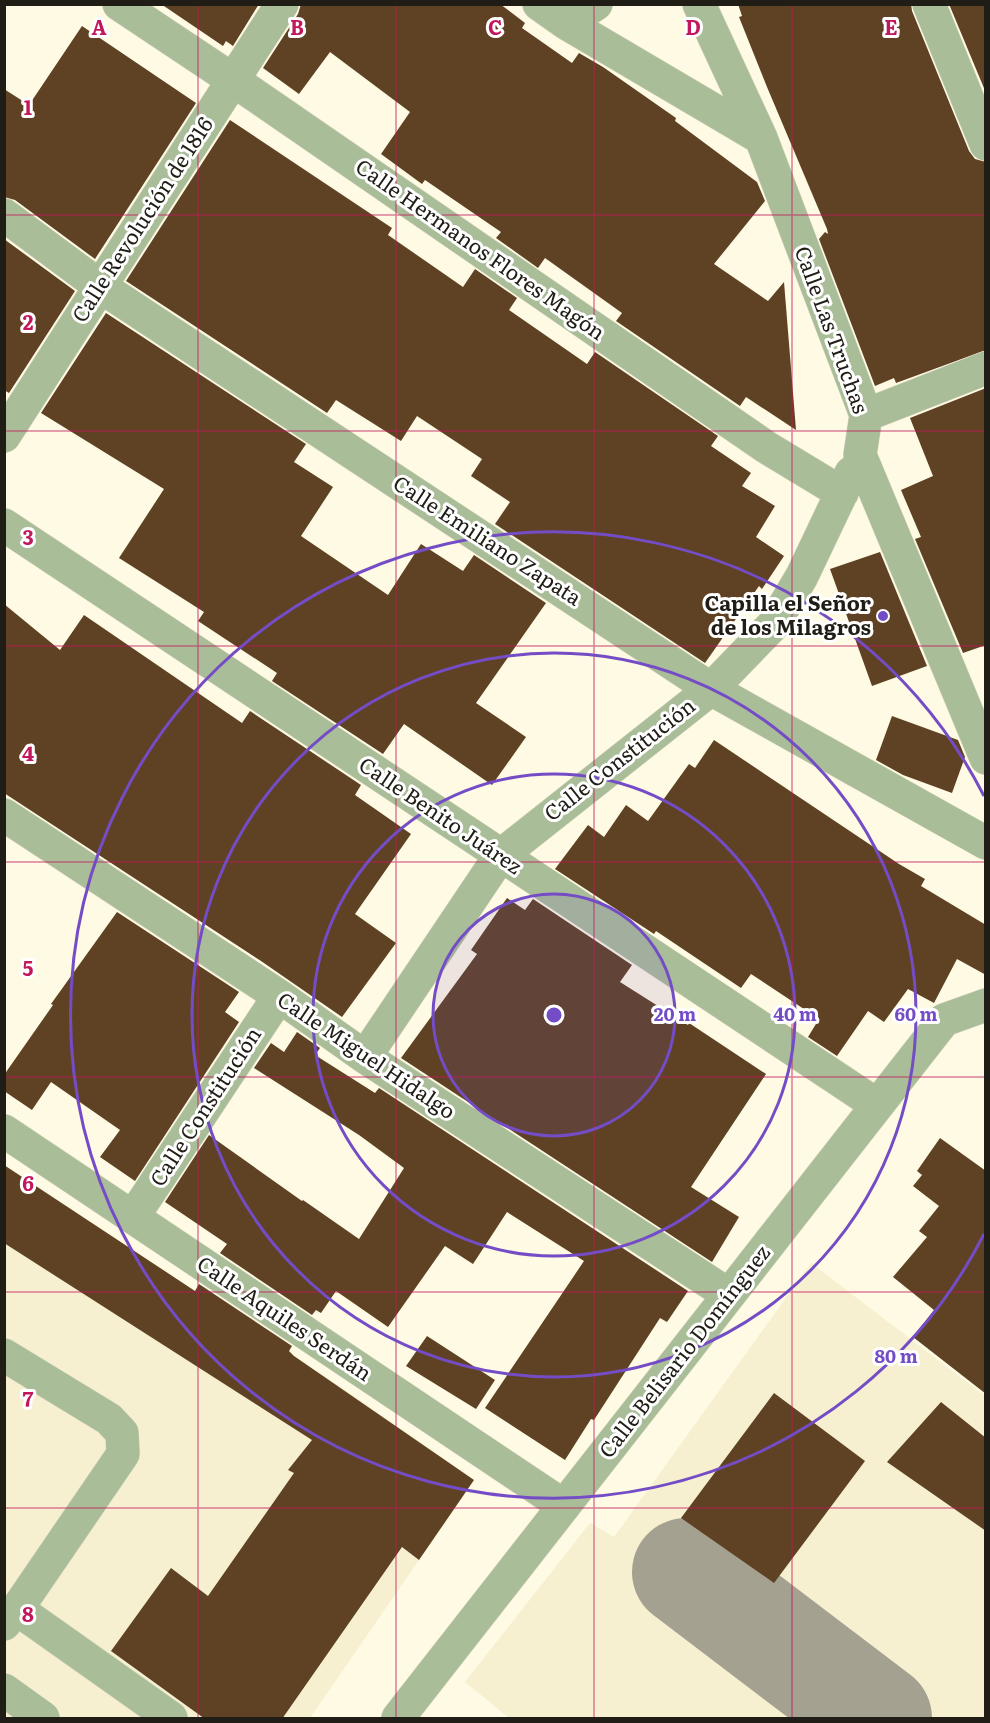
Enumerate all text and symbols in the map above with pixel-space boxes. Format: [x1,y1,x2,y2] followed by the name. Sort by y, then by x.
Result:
[91,11,107,41] text: A
[290,11,304,41] text: B
[488,11,502,41] text: C
[685,11,701,41] text: D
[884,11,898,41] text: E
[24,91,32,121] text: 1
[63,110,219,327] street label: Calle Revolución de 1816
[350,150,613,346] street label: Calle Hermanos Flores Magón
[789,241,878,417] street label: Calle Las Truchas
[23,306,34,336] text: 2
[388,466,589,612] street label: Calle Emiliano Zapata
[22,521,34,551] text: 3
[704,586,872,641] place label: Capilla el Señor de los Milagros
[876,609,890,623] marker: Capilla el Señor de los Milagros
[536,689,701,827] street label: Calle Constitución
[22,737,34,767] text: 4
[354,748,529,880] street label: Calle Benito Juárez
[23,952,34,982] text: 5
[272,983,463,1125] street label: Calle Miguel Hidalgo
[654,1000,696,1027] text: 20 m
[773,1000,817,1027] text: 40 m
[894,1000,938,1027] text: 60 m
[544,1005,564,1025] centre of rings
[141,1020,267,1191] street label: Calle Constitución
[22,1167,34,1197] text: 6
[590,1237,776,1464] street label: Calle Belisario Domínguez
[192,1247,379,1387] street label: Calle Aquiles Serdán
[874,1342,918,1369] text: 80 m
[23,1383,34,1413] text: 7
[22,1598,34,1628] text: 8

